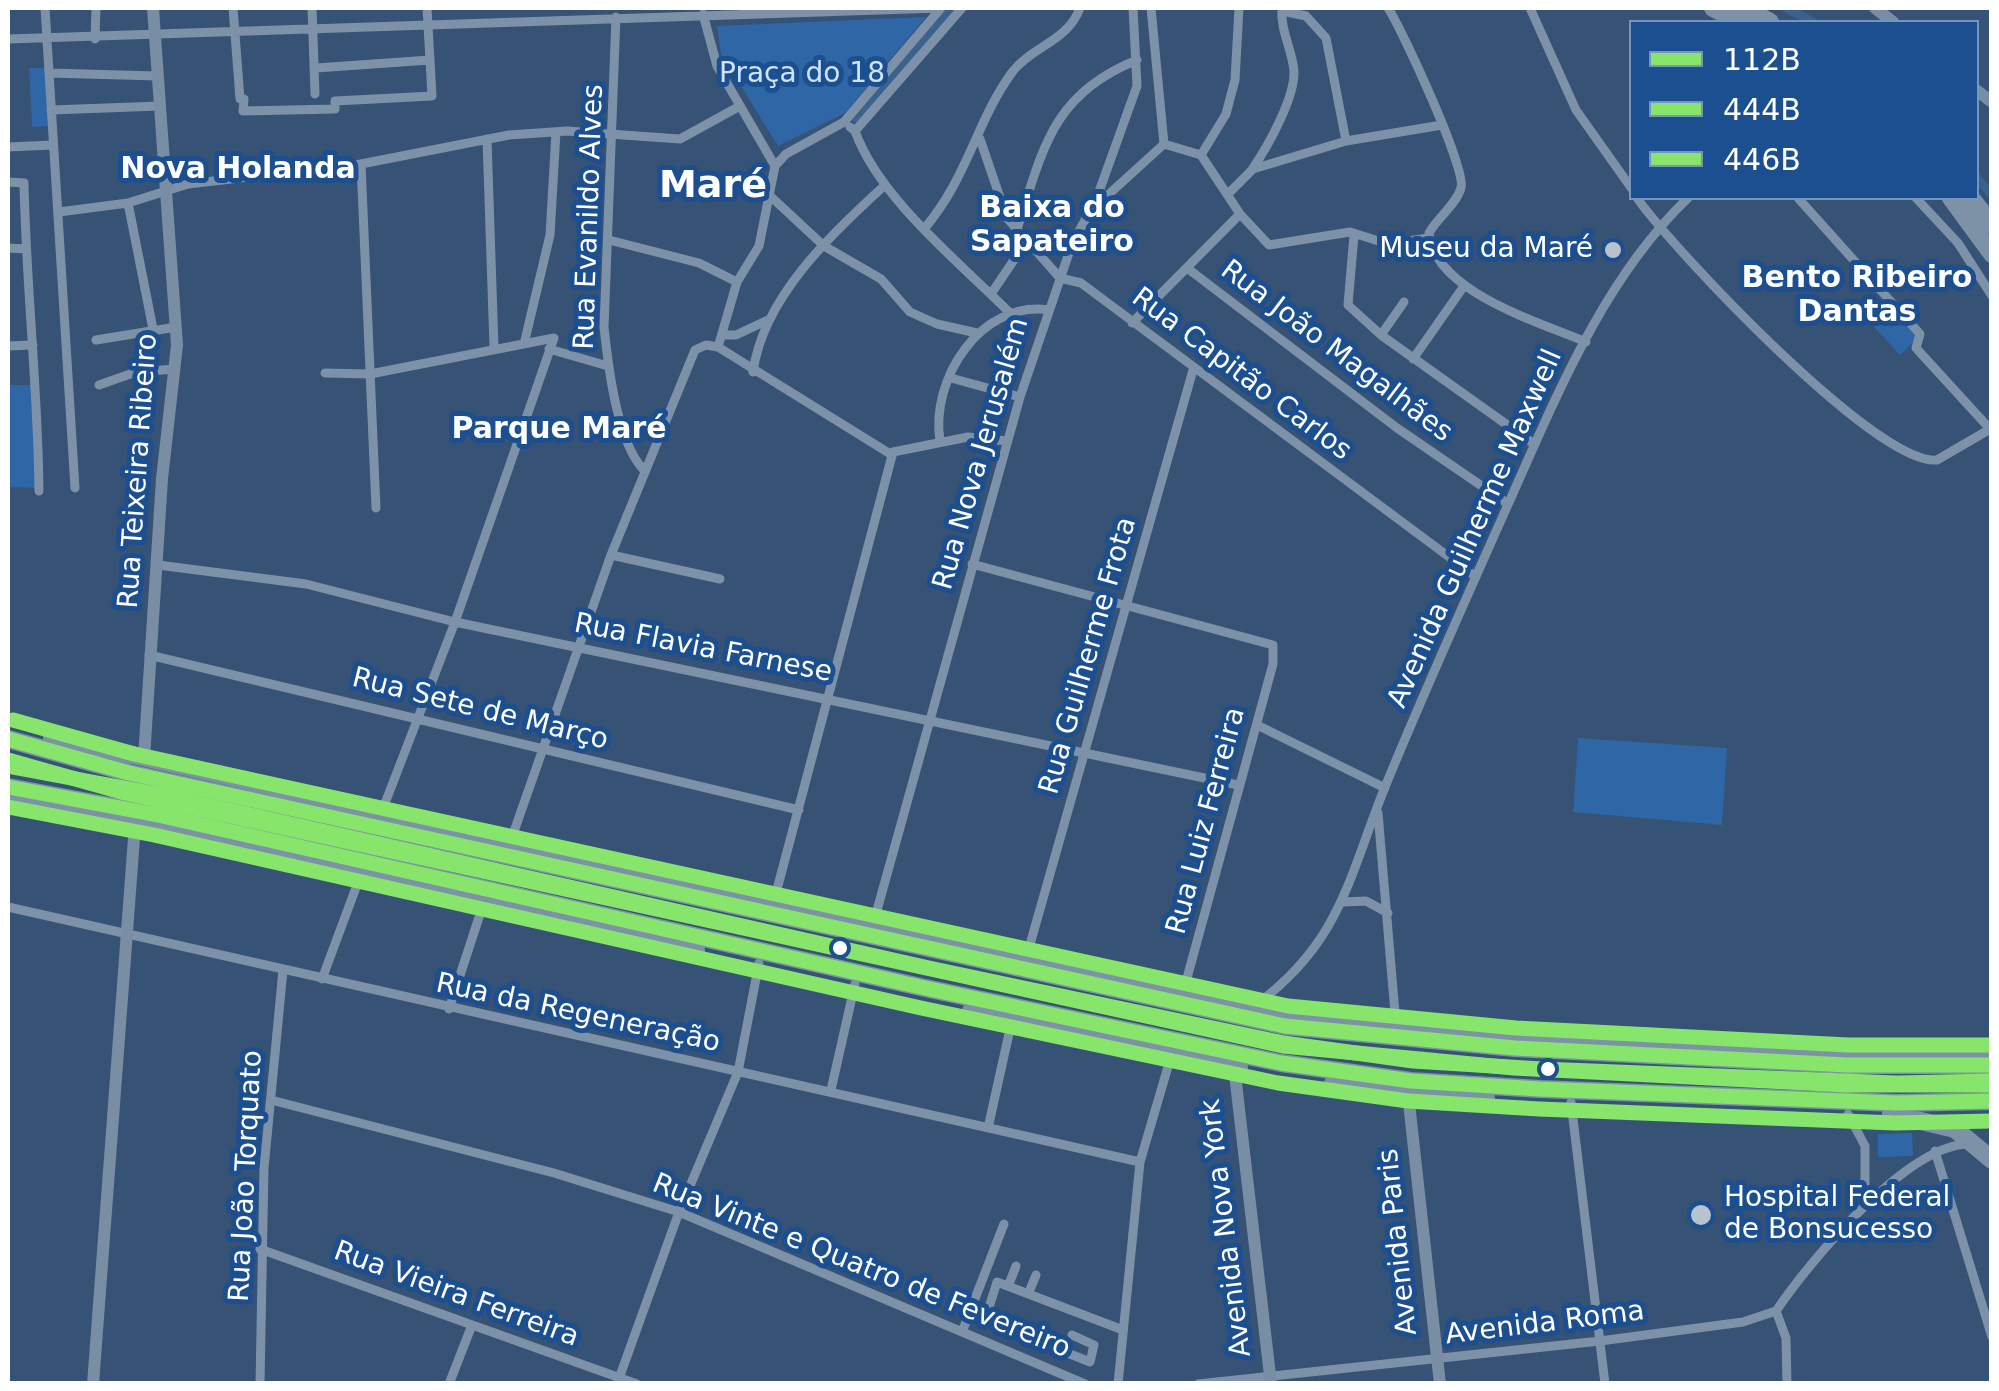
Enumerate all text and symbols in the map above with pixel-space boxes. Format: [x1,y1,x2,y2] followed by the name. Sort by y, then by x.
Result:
[1629,20,1979,200] legend
[1723,42,1801,77] text: 112B
[719,58,885,92] park label: Praça do 18
[569,84,611,350] street label: Rua Evanildo Alves
[1723,92,1801,127] text: 444B
[1723,142,1801,177] text: 446B
[120,152,356,188] district label: Nova Holanda
[659,164,767,210] district label: Maré
[970,191,1134,262] district label: Baixa do Sapateiro
[1379,233,1593,267] place label: Museu da Maré
[1602,239,1624,261] marker: Museu da Maré
[1214,254,1458,450] street label: Rua João Magalhães
[1742,261,1972,332] district label: Bento Ribeiro Dantas
[1125,281,1357,469] street label: Rua Capitão Carlos
[927,314,1037,594] street label: Rua Nova Jerusalém
[113,332,165,610] street label: Rua Teixeira Ribeiro
[1382,345,1570,713] street label: Avenida Guilherme Maxwell
[451,412,667,448] district label: Parque Maré
[1033,514,1145,798] street label: Rua Guilherme Frota
[571,608,835,690] street label: Rua Flavia Farnese
[348,662,612,758] street label: Rua Sete de Março
[1161,704,1253,938] street label: Rua Luiz Ferreira
[830,938,850,958] unlabelled marker
[433,967,723,1061] street label: Rua da Regeneração
[224,1049,270,1303] street label: Rua João Torquato
[1538,1059,1558,1079] unlabelled marker
[1195,1097,1259,1359] street label: Avenida Nova York
[1373,1147,1425,1337] street label: Avenida Paris
[647,1168,1075,1366] street label: Rua Vinte e Quatro de Fevereiro
[1724,1182,1950,1248] place label: Hospital Federal de Bonsucesso
[1688,1202,1714,1228] marker: Hospital Federal de Bonsucesso
[329,1235,583,1355] street label: Rua Vieira Ferreira
[1443,1295,1647,1353] street label: Avenida Roma

